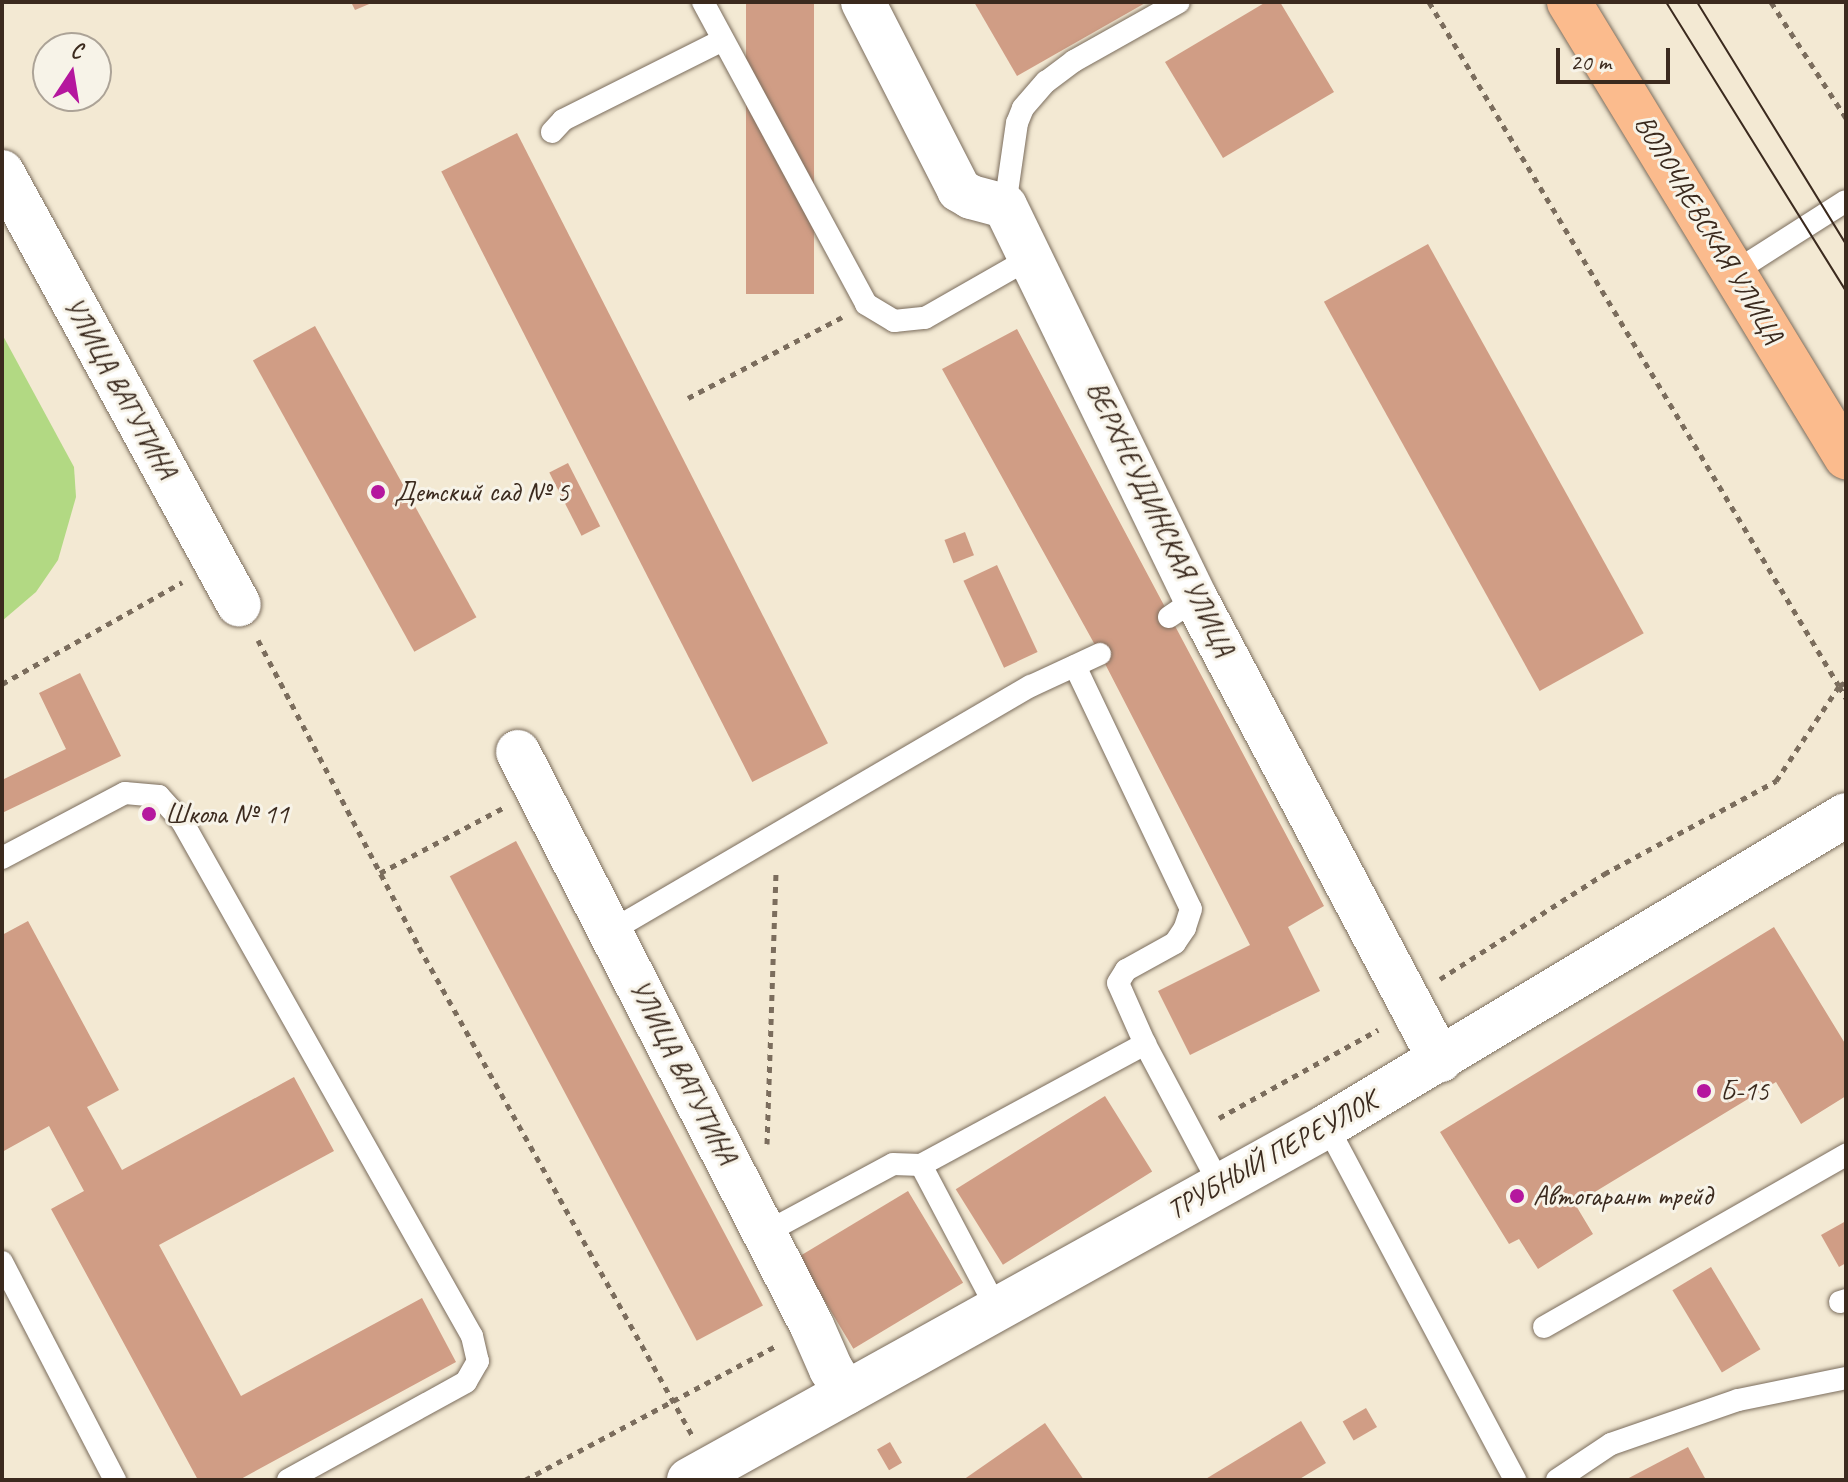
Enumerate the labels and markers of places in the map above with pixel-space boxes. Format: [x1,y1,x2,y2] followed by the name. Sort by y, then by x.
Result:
[394,475,569,509] place label: Детский сад № 5
[369,483,387,501] marker: Детский сад № 5
[165,797,289,831] place label: Школа № 11
[140,805,158,823] marker: Школа № 11
[1720,1074,1769,1108] place label: Б-15
[1695,1082,1713,1100] marker: Б-15
[1533,1179,1712,1213] place label: Автогарант трейд
[1508,1187,1526,1205] marker: Автогарант трейд

